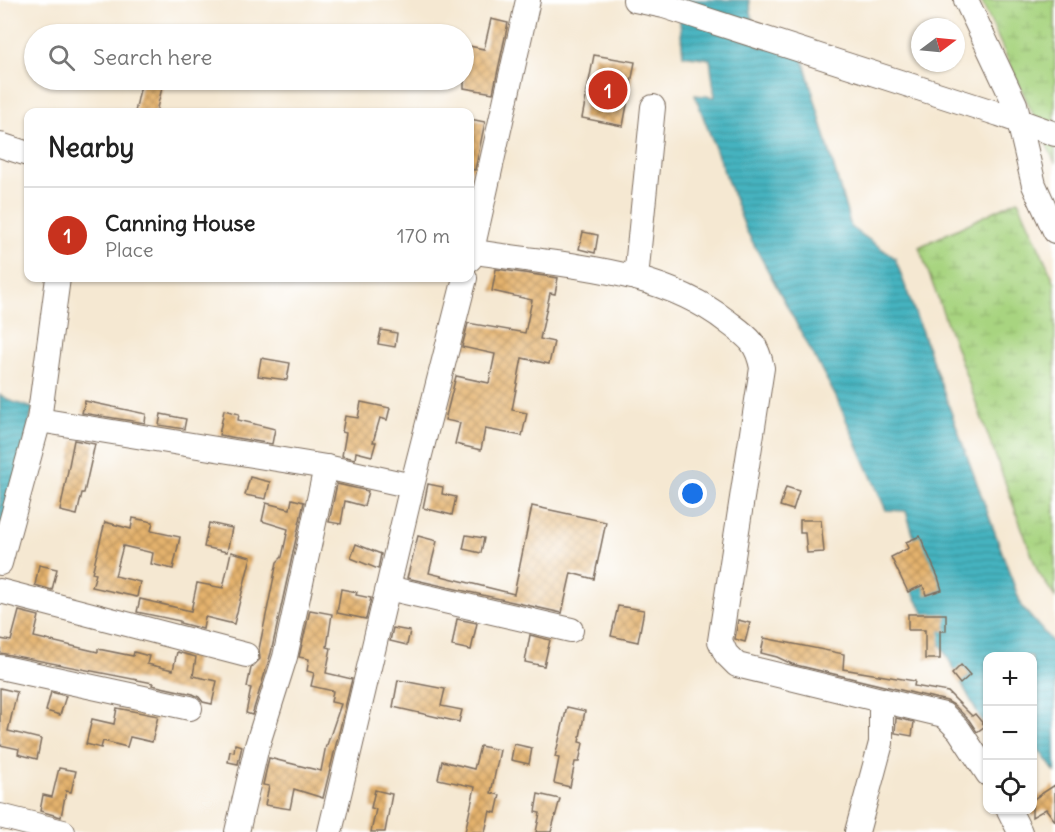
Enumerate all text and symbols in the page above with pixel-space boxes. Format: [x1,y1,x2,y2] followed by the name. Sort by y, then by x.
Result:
[911,18,965,72] north arrow
[24,24,474,90] search box
[45,41,78,74] icon: search
[93,43,212,71] text: Search here
[588,68,628,112] pin: 1
[48,131,134,164] text: Nearby
[105,209,255,237] text: Canning House
[64,223,71,248] text: 1
[397,223,450,248] text: 170 m
[105,237,153,262] text: Place
[678,479,707,508] your location
[983,652,1037,814] map controls
[983,652,1037,706] button: +
[983,706,1037,760] button: −
[983,760,1037,814] button: locate

